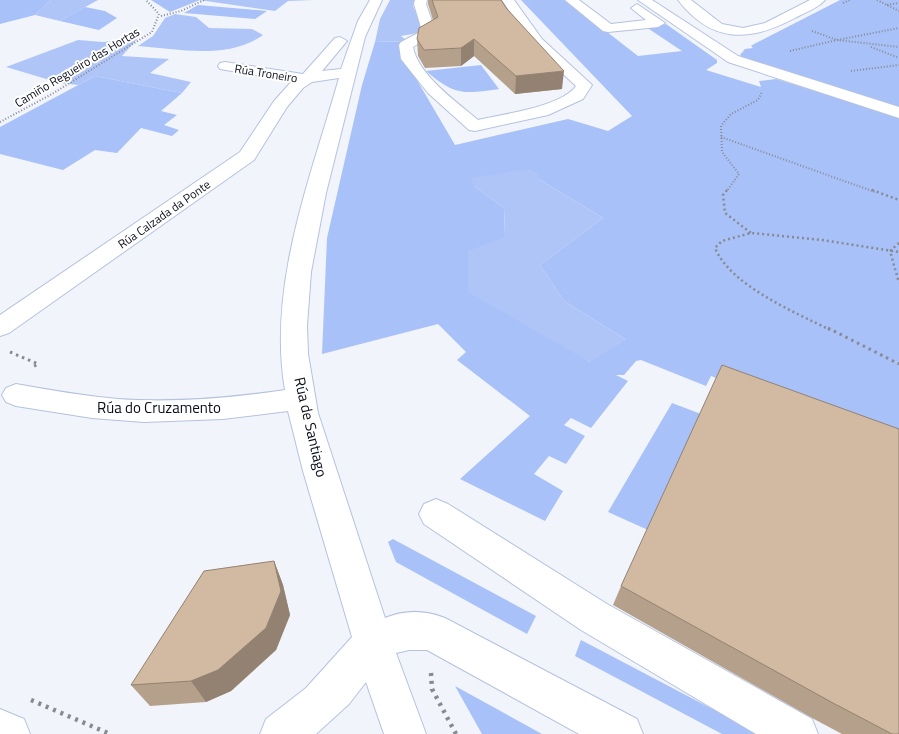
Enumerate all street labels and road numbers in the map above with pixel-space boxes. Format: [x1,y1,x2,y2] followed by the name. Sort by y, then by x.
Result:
[11,22,144,112] street label: Camiño Regueiro das Hortas
[233,59,299,87] street label: Rúa Troneiro
[114,175,214,253] street label: Rúa Calzada da Ponte
[288,375,334,479] street label: Rúa de Santiago
[97,396,221,419] street label: Rúa do Cruzamento

